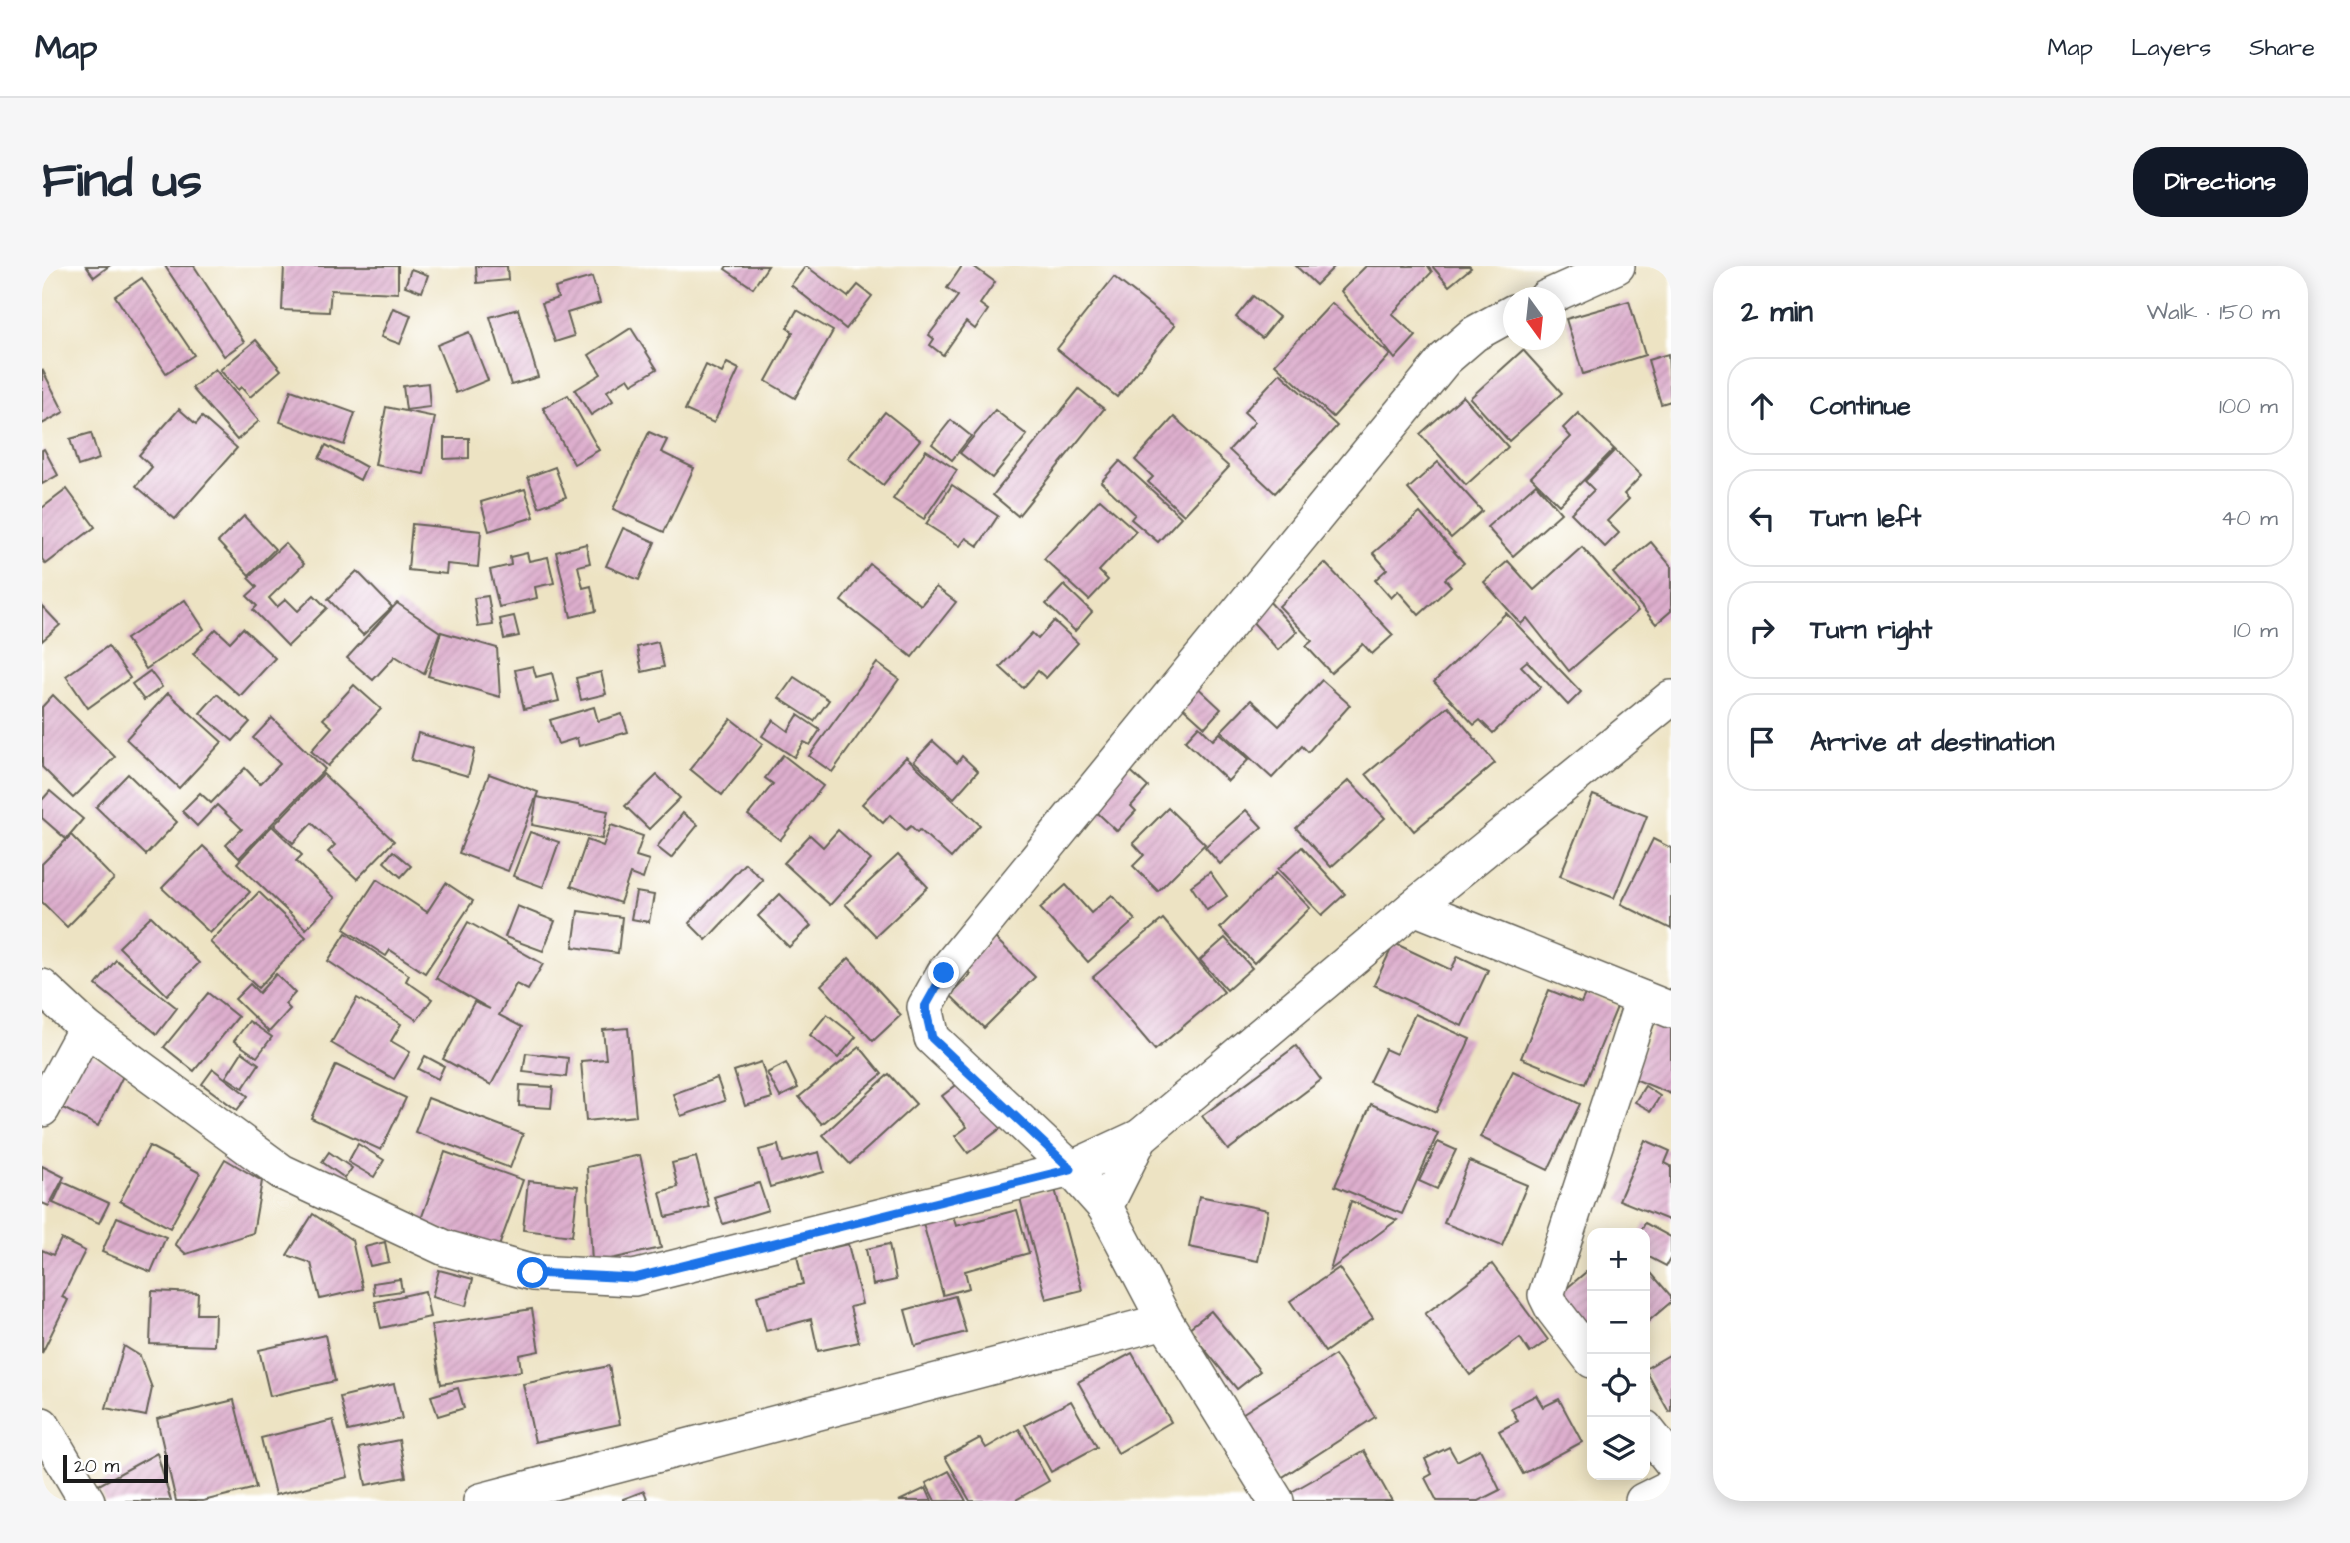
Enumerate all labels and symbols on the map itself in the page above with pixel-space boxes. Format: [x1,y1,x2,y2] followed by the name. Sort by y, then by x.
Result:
[1503,287,1566,350] north arrow
[928,957,959,988] route end
[517,1257,548,1288] route start
[63,1452,168,1484] scale bar

